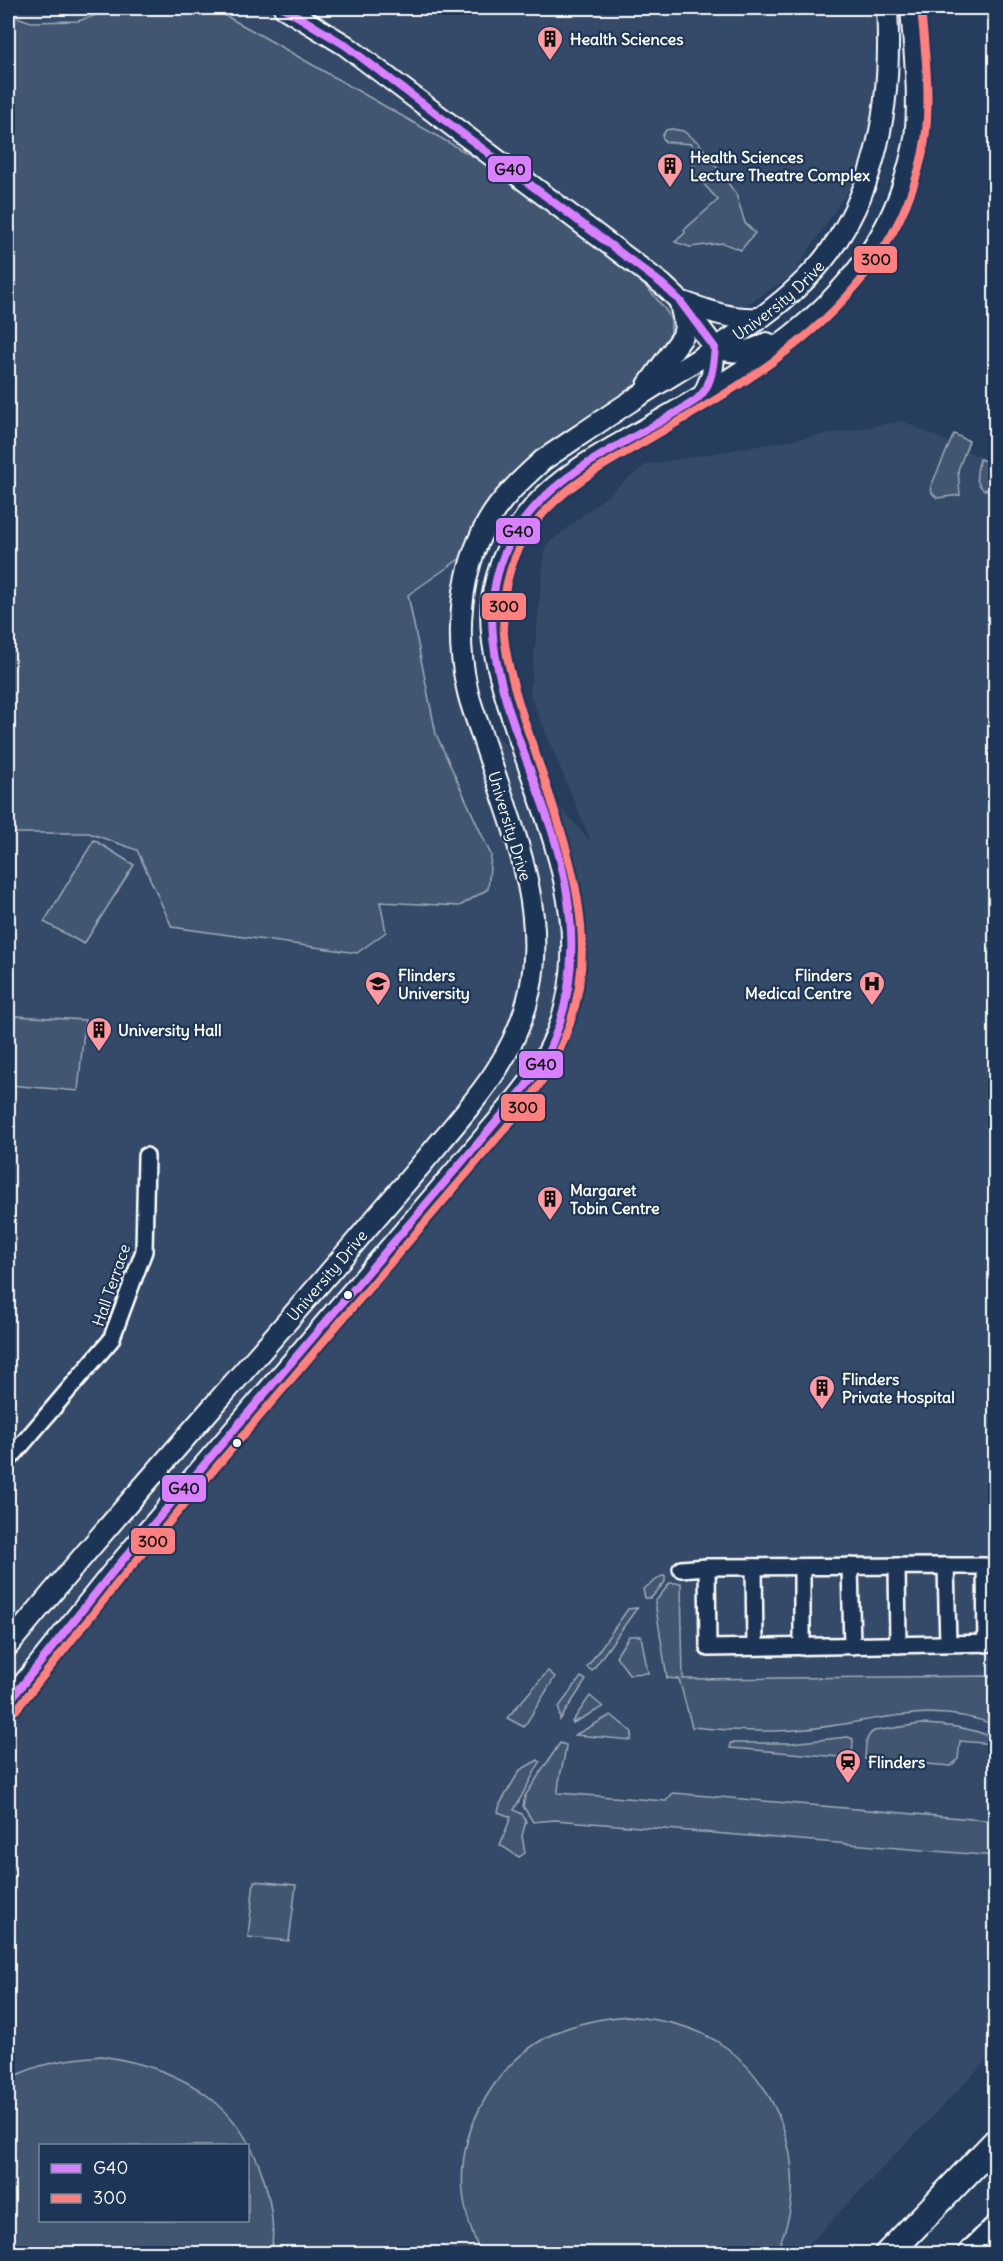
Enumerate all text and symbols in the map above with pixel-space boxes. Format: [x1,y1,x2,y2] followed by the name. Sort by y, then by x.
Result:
[535,24,565,62] building icon: Health Sciences
[570,29,683,49] place label: Health Sciences
[690,147,870,186] place label: Health Sciences Lecture Theatre Complex
[655,151,685,189] building icon: Health Sciences Lecture Theatre Complex
[487,155,532,183] line badge: G40
[494,159,526,179] text: G40
[853,245,898,274] line badge: 300
[861,249,891,269] text: 300
[729,256,828,344] street label: University Drive
[495,517,541,545] line badge: G40
[502,521,534,541] text: G40
[481,592,527,621] line badge: 300
[489,596,519,616] text: 300
[484,769,536,883] street label: University Drive
[398,965,470,1004] place label: Flinders University
[745,965,852,1003] place label: Flinders Medical Centre
[363,969,393,1007] school or university icon: Flinders University
[857,969,887,1007] hospital icon: Flinders Medical Centre
[84,1015,114,1053] building icon: University Hall
[118,1020,222,1041] place label: University Hall
[518,1050,564,1079] line badge: G40
[525,1054,557,1074] text: G40
[500,1093,546,1122] line badge: 300
[508,1097,538,1117] text: 300
[570,1180,660,1218] place label: Margaret Tobin Centre
[535,1184,565,1222] building icon: Margaret Tobin Centre
[282,1226,371,1325] street label: University Drive
[88,1241,134,1329] street label: Hall Terrace
[342,1289,354,1301] unlabelled marker
[842,1369,955,1408] place label: Flinders Private Hospital
[807,1373,837,1411] building icon: Flinders Private Hospital
[231,1437,243,1449] unlabelled marker
[161,1474,207,1503] line badge: G40
[168,1478,200,1498] text: G40
[130,1527,176,1555] line badge: 300
[138,1531,168,1551] text: 300
[833,1747,863,1785] station icon: Flinders
[868,1752,925,1772] place label: Flinders
[39,2144,249,2222] legend
[93,2156,128,2179] text: G40
[93,2186,127,2209] text: 300

